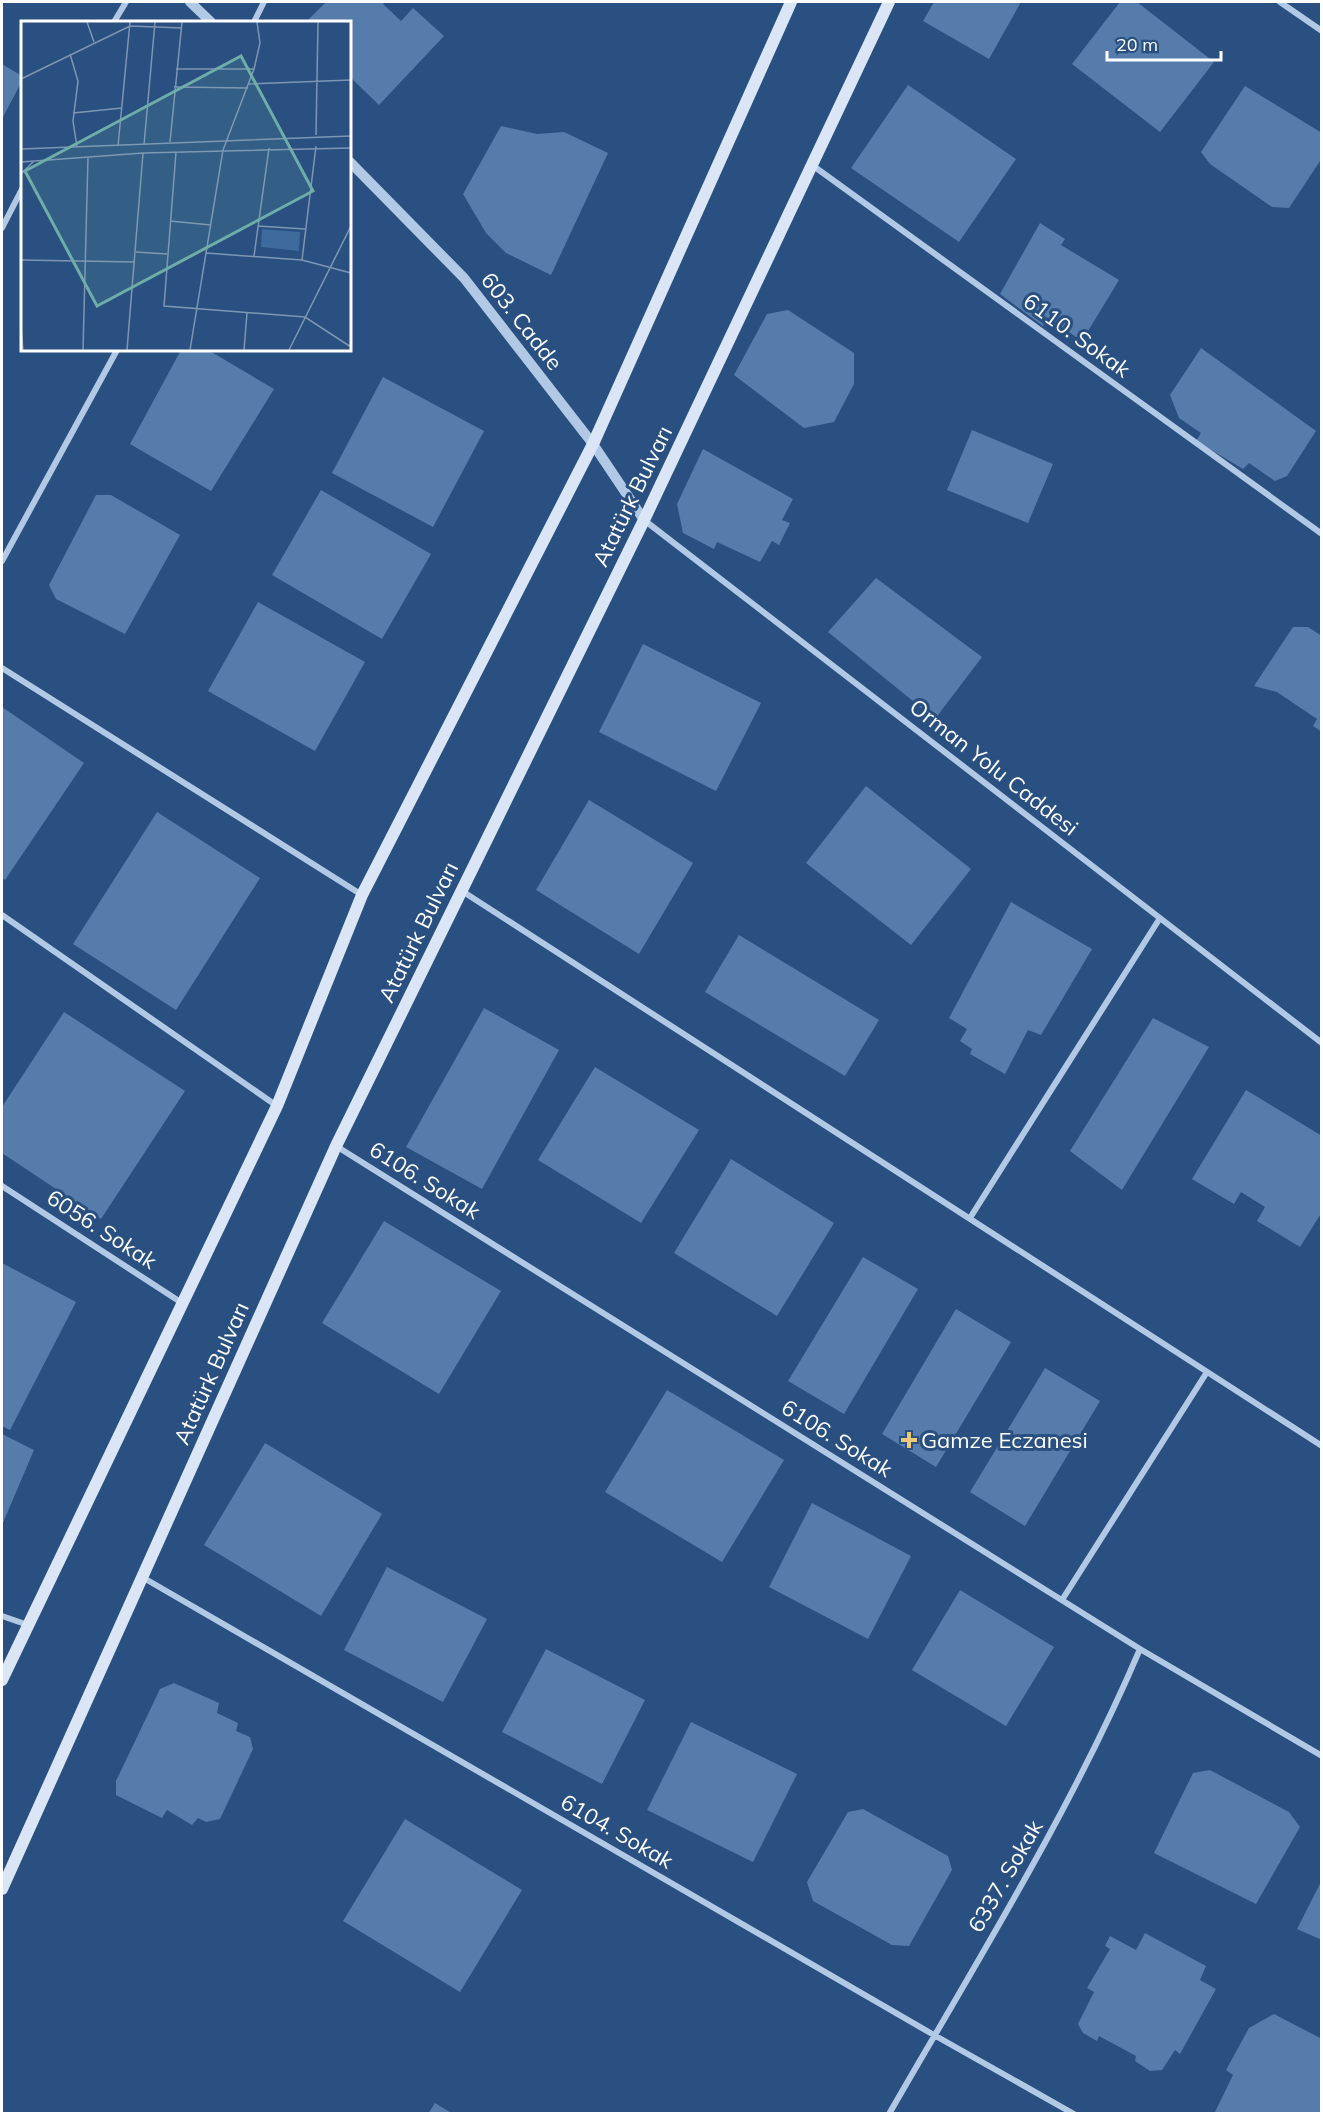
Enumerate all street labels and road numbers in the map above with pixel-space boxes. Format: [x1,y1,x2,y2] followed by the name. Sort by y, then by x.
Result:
[475,266,569,376] street label: 603. Cadde
[1018,287,1137,384] street label: 6110. Sokak
[586,421,678,571] street label: Atatürk Bulvarı
[904,692,1084,842] street label: Orman Yolu Caddesi
[372,857,464,1007] street label: Atatürk Bulvarı
[364,1135,486,1225] street label: 6106. Sokak
[42,1183,163,1275] street label: 6056. Sokak
[167,1297,255,1449] street label: Atatürk Bulvarı
[776,1393,898,1483] street label: 6106. Sokak
[556,1787,679,1875] street label: 6104. Sokak
[961,1814,1049,1937] street label: 6337. Sokak

